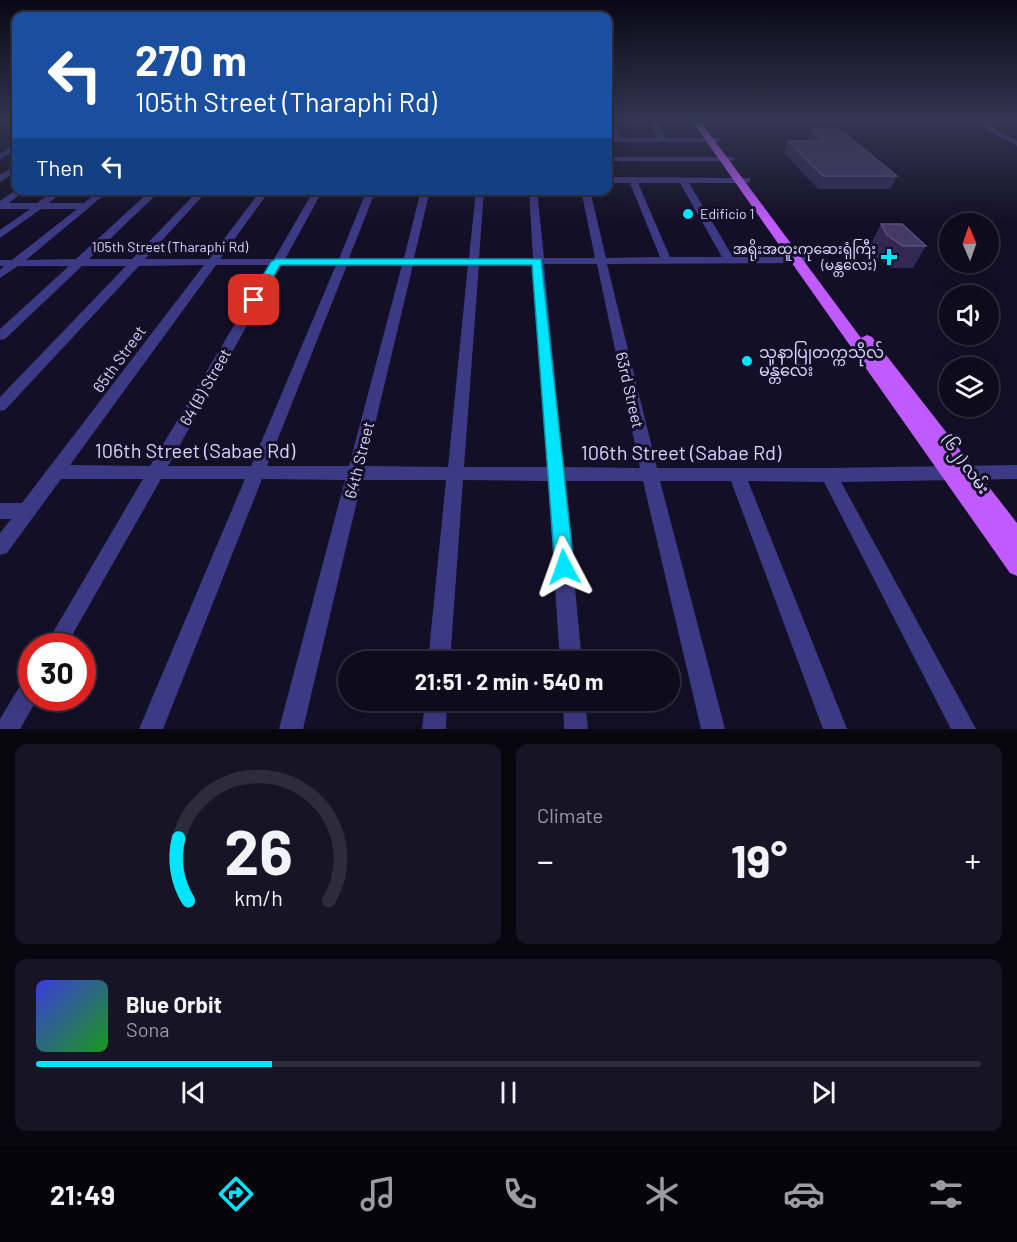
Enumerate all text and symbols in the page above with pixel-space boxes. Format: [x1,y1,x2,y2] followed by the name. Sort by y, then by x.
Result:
[135,34,247,84] text: 270 m
[36,36,114,114] icon: left
[135,85,437,117] text: 105th Street (Tharaphi Rd)
[96,150,129,183] icon: left
[36,154,84,180] text: Then
[700,205,754,222] place label: Edificio 1
[681,207,695,221] marker: Edificio 1
[939,213,999,273] north arrow
[939,213,999,417] map controls
[92,238,249,255] street label: 105th Street (Tharaphi Rd)
[733,239,876,277] place label: အရိုးအထူးကုဆေးရုံကြီး (မန္တလေး)
[880,248,898,266] marker: အရိုးအထူးကုဆေးရုံကြီး (မန္တလေး)
[228,274,279,325] pin
[237,283,270,316] icon: arrive
[939,285,999,345] button: sound
[88,322,149,396] street label: 65th Street
[759,341,884,384] place label: သူနာပြုတက္ကသိုလ် မန္တလေး
[175,345,234,429] street label: 64 (B) Street
[612,350,648,430] street label: 63rd Street
[740,354,754,368] marker: သူနာပြုတက္ကသိုလ် မန္တလေး
[939,357,999,417] button: layers
[340,420,377,500] street label: 64th Street
[934,429,995,500] street label: (၆၂) လမ်း
[95,438,296,462] street label: 106th Street (Sabae Rd)
[581,440,782,464] street label: 106th Street (Sabae Rd)
[532,535,596,599] position arrow
[18,633,96,711] speed limit sign: 30
[415,668,603,694] text: 21:51 · 2 min · 540 m
[537,803,603,827] text: Climate
[224,813,292,887] text: 26
[731,833,787,887] text: 19°
[537,840,554,880] text: −
[965,840,981,880] text: +
[234,885,282,910] text: km/h
[126,991,222,1017] text: Blue Orbit
[126,1017,170,1041] text: Sona
[177,1076,210,1109] icon: previous
[492,1076,525,1109] icon: pause
[807,1076,840,1109] icon: next
[215,1173,257,1215] icon: directions
[357,1173,399,1215] icon: music
[499,1173,541,1215] icon: phone
[641,1173,683,1215] icon: climate
[783,1173,825,1215] icon: car
[925,1173,967,1215] icon: filters
[50,1178,115,1210] text: 21:49

